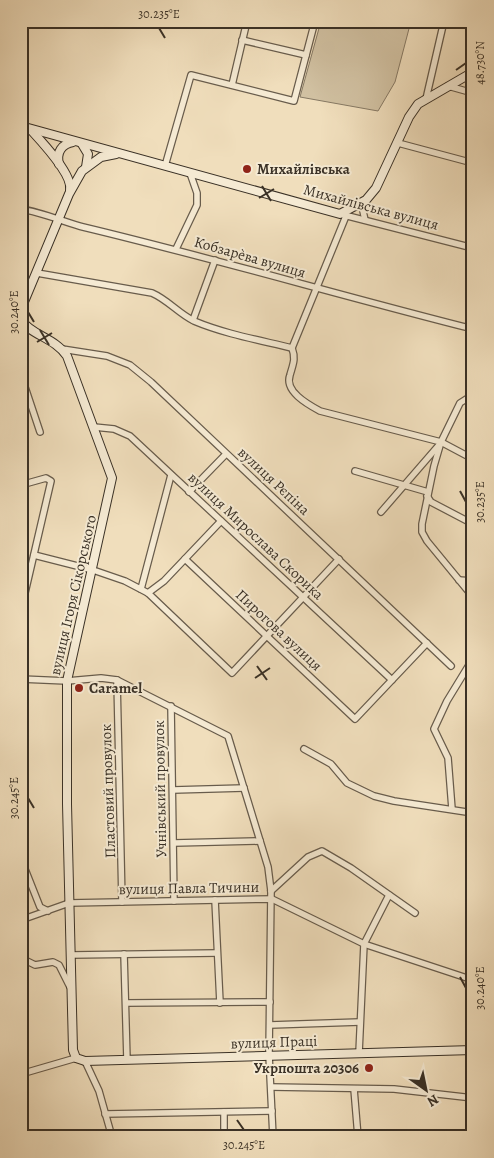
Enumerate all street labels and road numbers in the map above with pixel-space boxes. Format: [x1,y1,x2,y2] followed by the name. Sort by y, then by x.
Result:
[301,179,441,235] street label: Михайлівська вулиця
[192,231,308,283] street label: Кобзарèва вулиця
[234,442,314,520] street label: вулиця Рєпіна
[184,468,328,604] street label: вулиця Мирослава Скорика
[45,513,101,677] street label: вулиця Ігоря Сікорського
[231,585,327,675] street label: Пирогова вулиця
[149,720,171,858] street label: Учнівський провулок
[96,723,120,858] street label: Пластовий провулок
[119,877,260,899] street label: вулиця Павла Тичини
[230,1030,318,1054] street label: вулиця Праці

